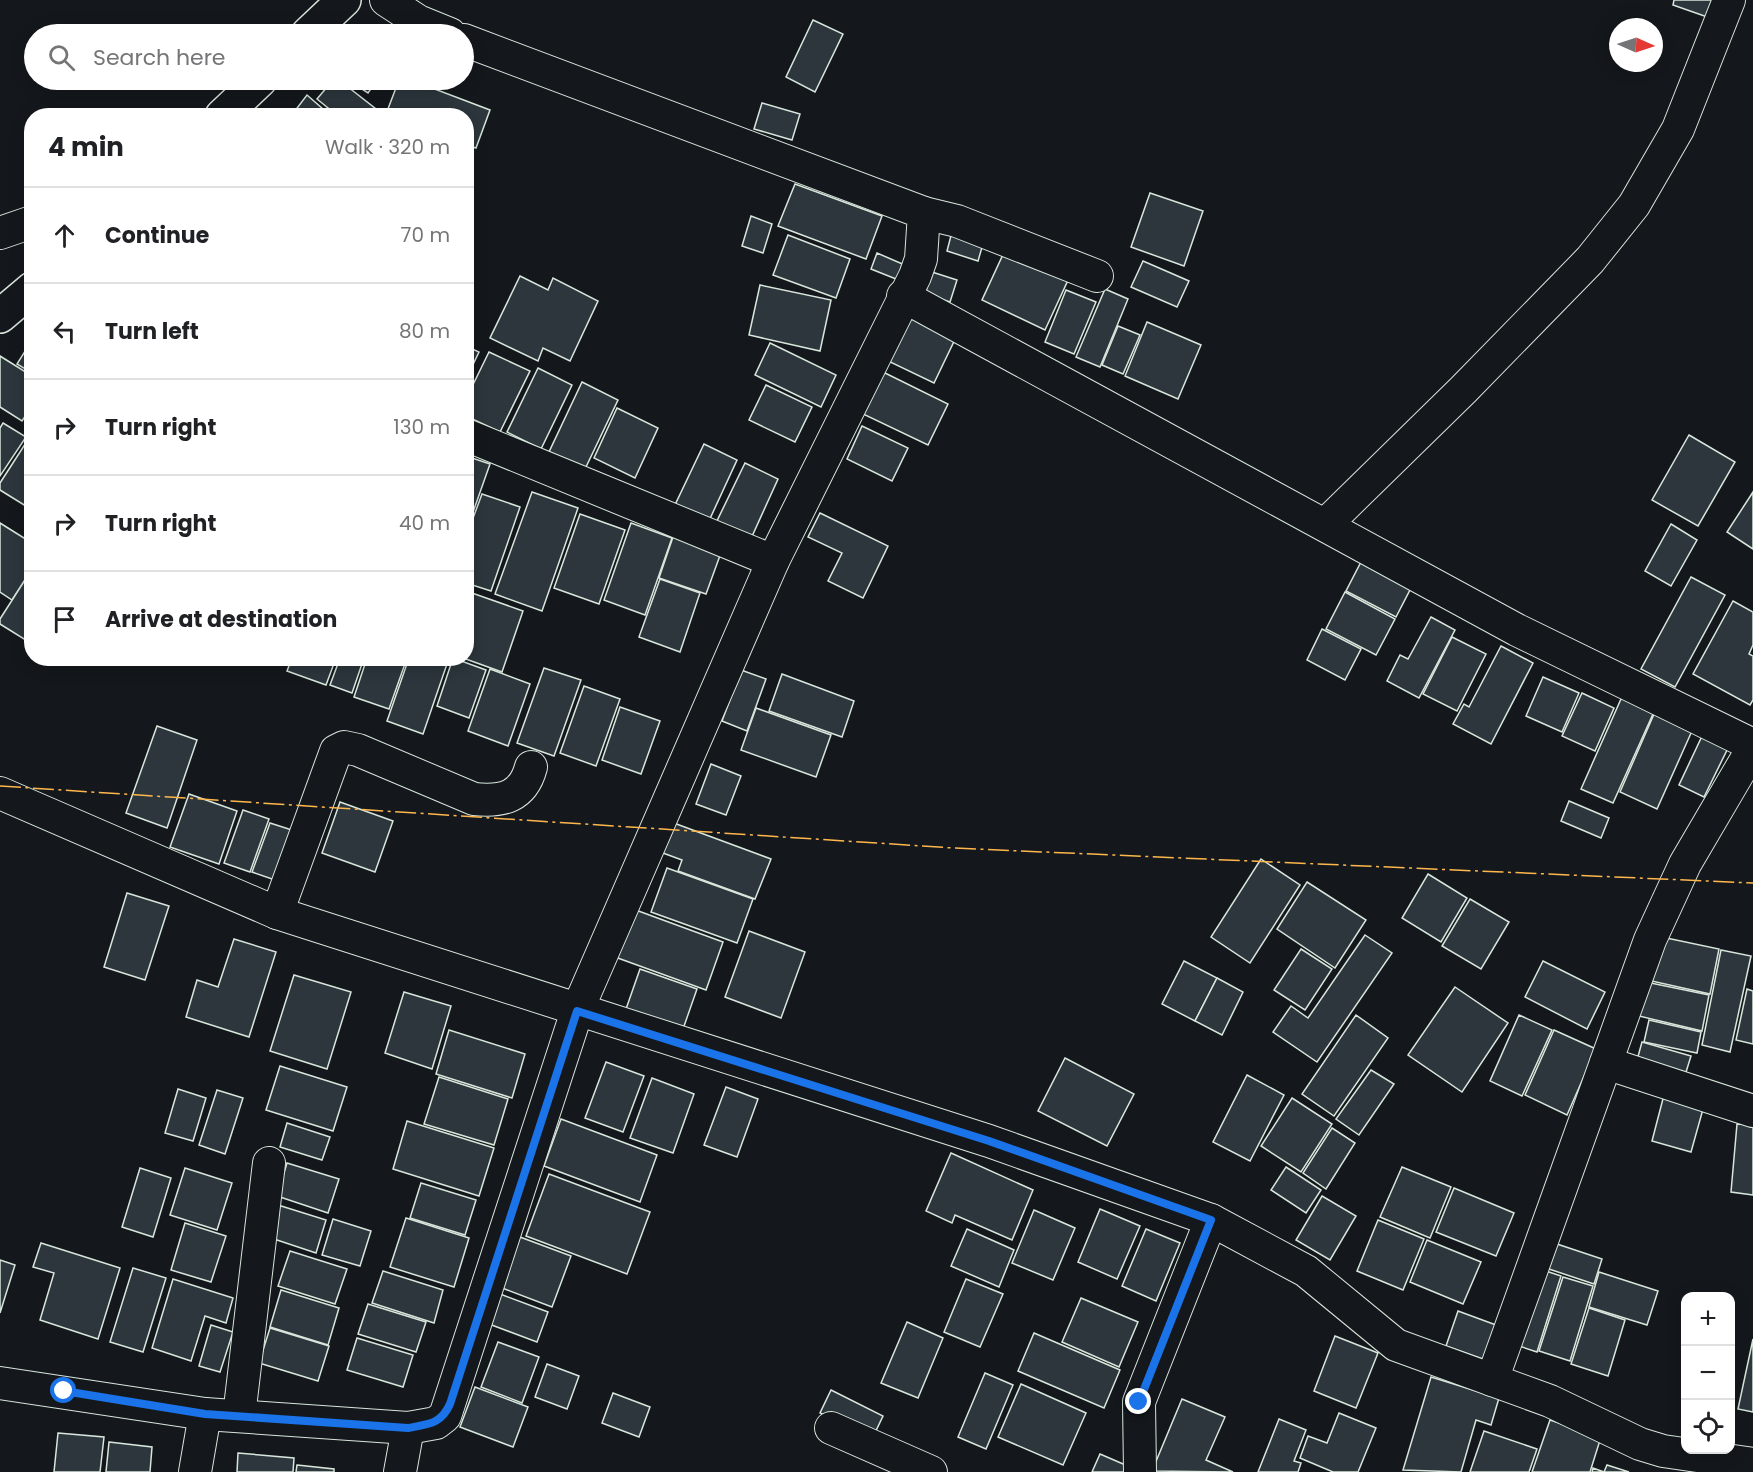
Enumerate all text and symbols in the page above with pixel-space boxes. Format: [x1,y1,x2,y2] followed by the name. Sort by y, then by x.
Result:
[1609,18,1663,72] north arrow
[24,24,474,90] search box
[45,41,78,74] icon: search
[93,42,226,73] text: Search here
[48,129,124,165] text: 4 min
[325,133,450,161] text: Walk · 320 m
[48,219,81,252] icon: ahead
[105,220,209,251] text: Continue
[401,221,450,249] text: 70 m
[48,315,81,348] icon: left
[105,316,199,347] text: Turn left
[399,317,450,345] text: 80 m
[48,411,81,444] icon: right
[105,412,216,443] text: Turn right
[393,413,450,441] text: 130 m
[48,507,81,540] icon: right
[105,508,216,539] text: Turn right
[399,509,450,537] text: 40 m
[48,603,81,636] icon: arrive
[105,604,337,635] text: Arrive at destination
[1681,1292,1735,1454] map controls
[1681,1292,1735,1346] button: +
[1681,1346,1735,1400] button: −
[50,1377,76,1403] route start
[1125,1388,1151,1414] route end
[1681,1400,1735,1454] button: locate

